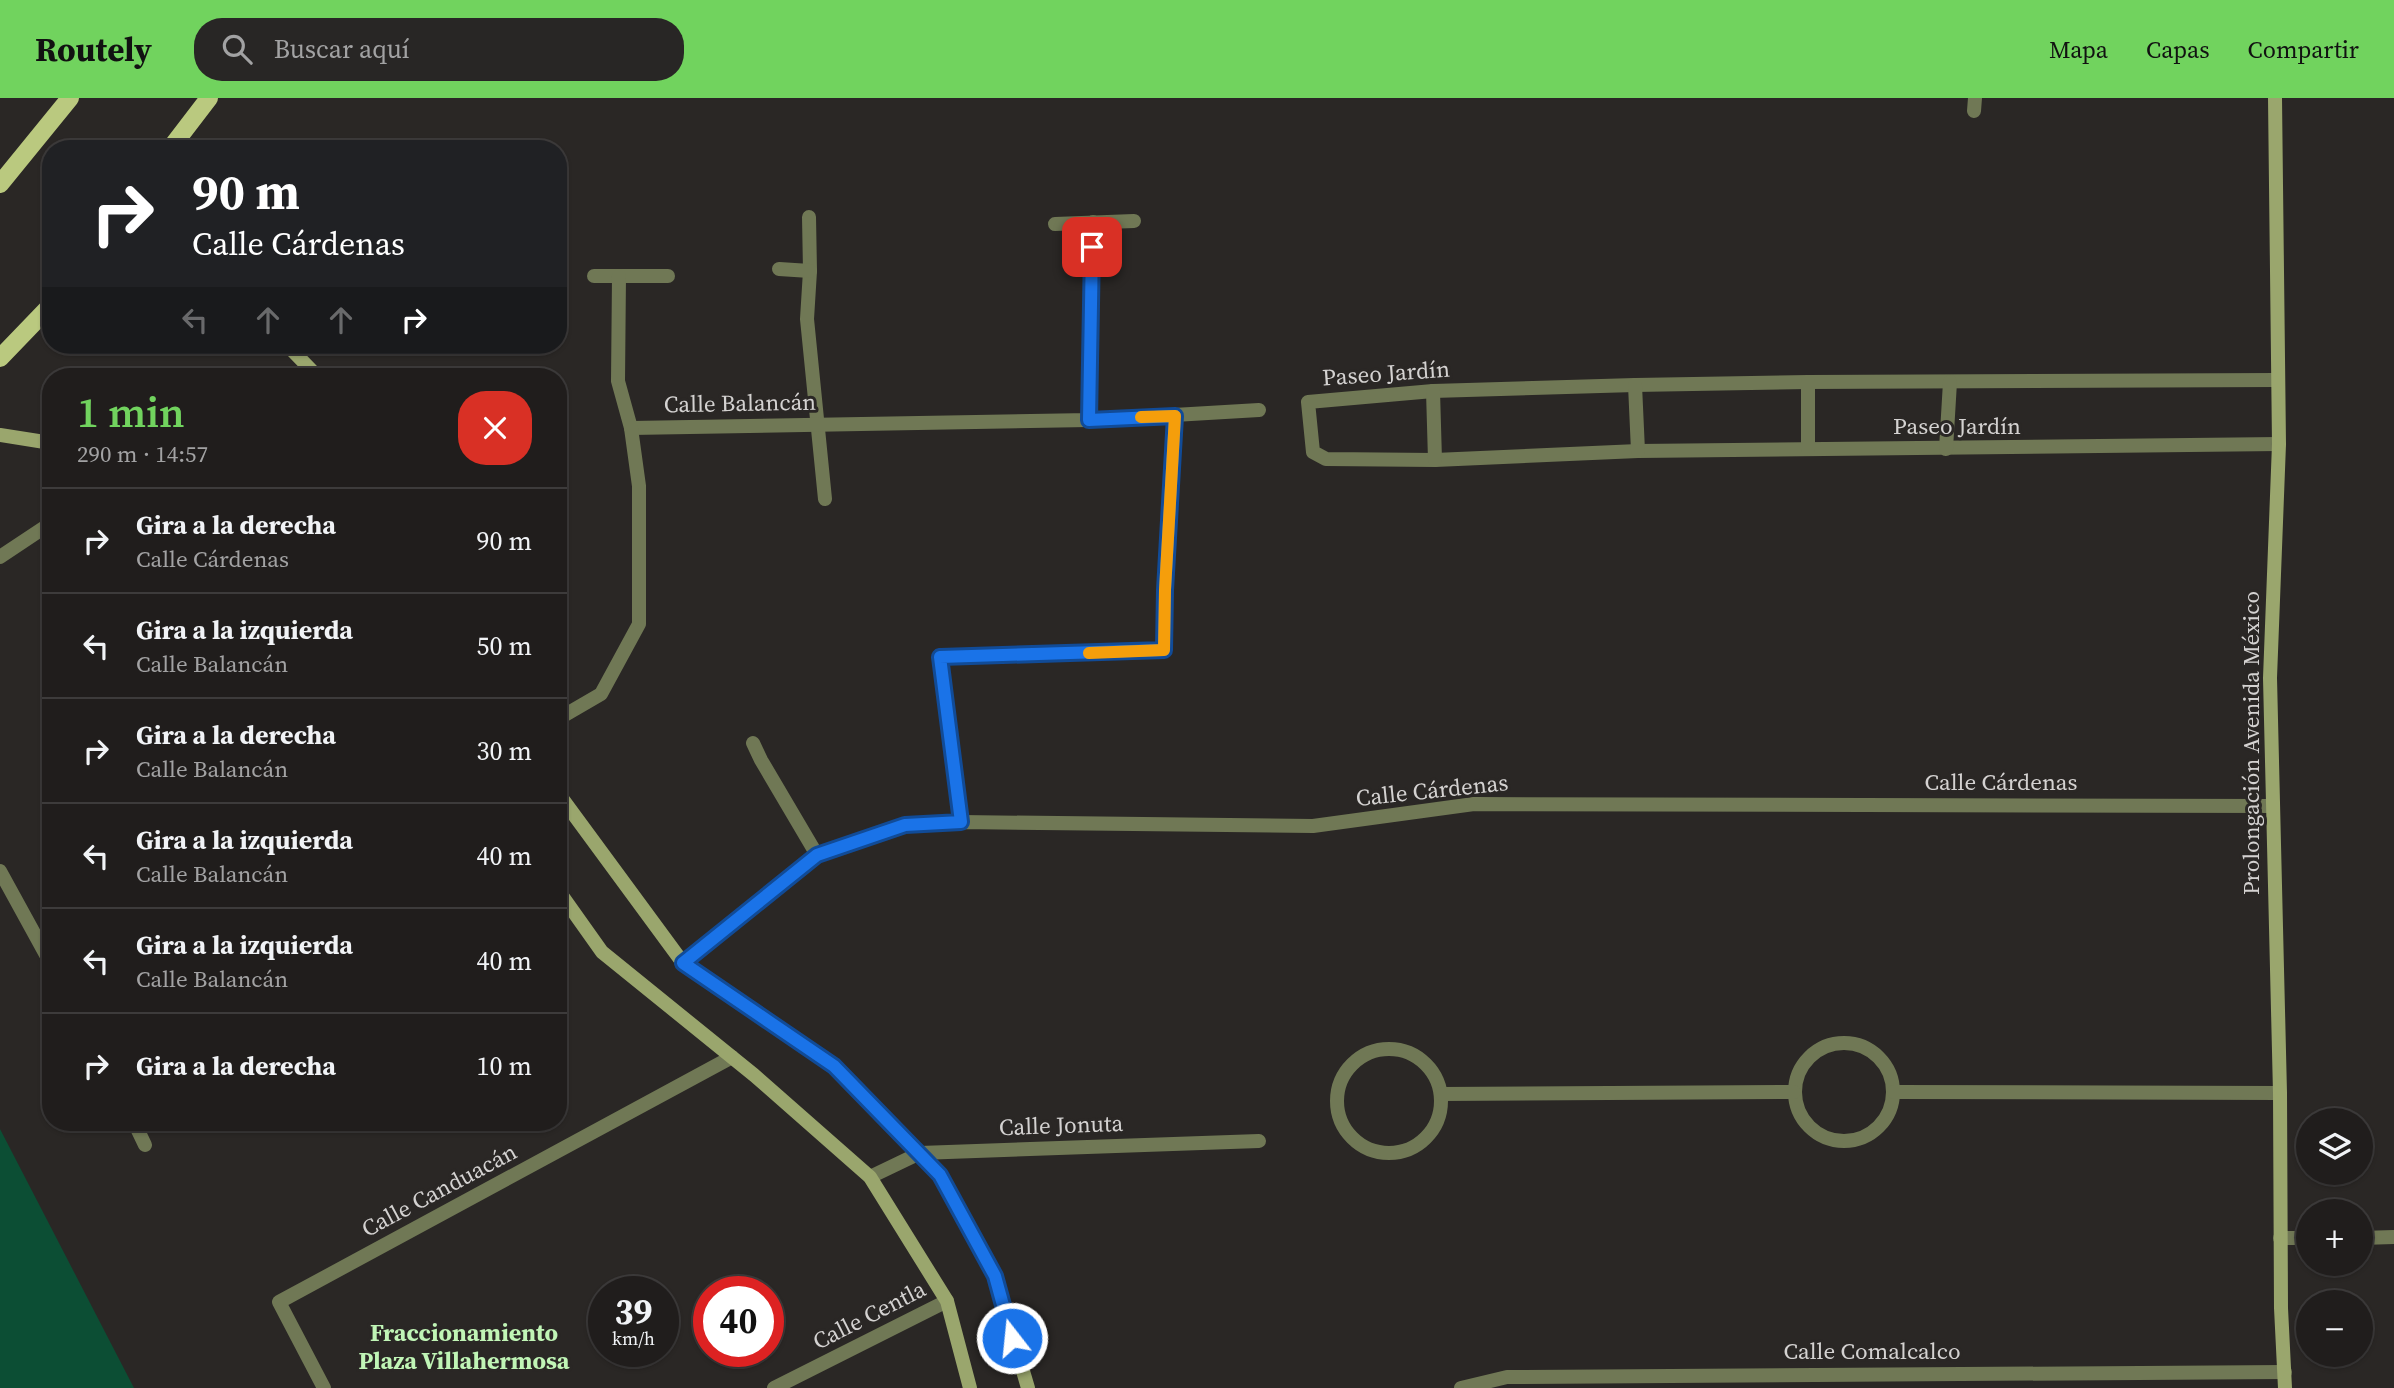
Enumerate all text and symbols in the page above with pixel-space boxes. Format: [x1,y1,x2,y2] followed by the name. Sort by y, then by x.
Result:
[194,18,684,81] search box
[35,27,152,72] text: Routely
[218,30,256,68] icon: search
[274,31,410,67] text: Buscar aquí
[2049,33,2108,66] text: Mapa
[2146,33,2210,66] text: Capas
[2248,33,2359,66] text: Compartir
[192,158,300,225] text: 90 m
[77,168,168,259] icon: right
[1062,217,1122,277] pin
[192,222,405,266] text: Calle Cárdenas
[1073,228,1111,266] icon: arrive
[176,301,214,339] icon: left
[249,301,287,339] icon: ahead
[322,301,360,339] icon: ahead
[395,301,433,339] icon: right
[1321,353,1451,393] street label: Paseo Jardín
[77,383,185,441] text: 1 min
[664,386,816,420] street label: Calle Balancán
[458,391,532,465] button: close
[1893,410,2021,442] street label: Paseo Jardín
[77,438,208,470] text: 290 m · 14:57
[136,507,336,543] text: Gira a la derecha
[77,522,115,560] icon: right
[477,523,532,559] text: 90 m
[136,543,289,575] text: Calle Cárdenas
[2235,591,2267,895] street label: Prolongación Avenida México
[136,612,353,648] text: Gira a la izquierda
[77,627,115,665] icon: left
[477,628,532,664] text: 50 m
[136,648,288,680] text: Calle Balancán
[136,717,336,753] text: Gira a la derecha
[77,732,115,770] icon: right
[477,733,532,769] text: 30 m
[136,753,288,785] text: Calle Balancán
[1354,766,1510,814] street label: Calle Cárdenas
[1924,766,2078,798] street label: Calle Cárdenas
[136,822,353,858] text: Gira a la izquierda
[77,837,115,875] icon: left
[477,838,532,874] text: 40 m
[136,858,288,890] text: Calle Balancán
[136,927,353,963] text: Gira a la izquierda
[77,942,115,980] icon: left
[477,943,532,979] text: 40 m
[136,963,288,995] text: Calle Balancán
[77,1047,115,1085] icon: right
[136,1048,336,1084] text: Gira a la derecha
[477,1048,532,1084] text: 10 m
[998,1107,1124,1143] street label: Calle Jonuta
[2296,1108,2373,1367] map controls
[2296,1108,2373,1185] button: layers
[356,1136,522,1244] street label: Calle Canduacán
[2296,1199,2373,1276] button: +
[807,1273,931,1357] street label: Calle Centla
[693,1276,784,1367] speed limit sign: 40
[615,1288,652,1336] text: 39
[2296,1290,2373,1367] button: −
[975,1301,1049,1375] position arrow
[359,1316,570,1377] district label: Fraccionamiento Plaza Villahermosa
[612,1326,655,1351] text: km/h
[1783,1335,1961,1367] street label: Calle Comalcalco

